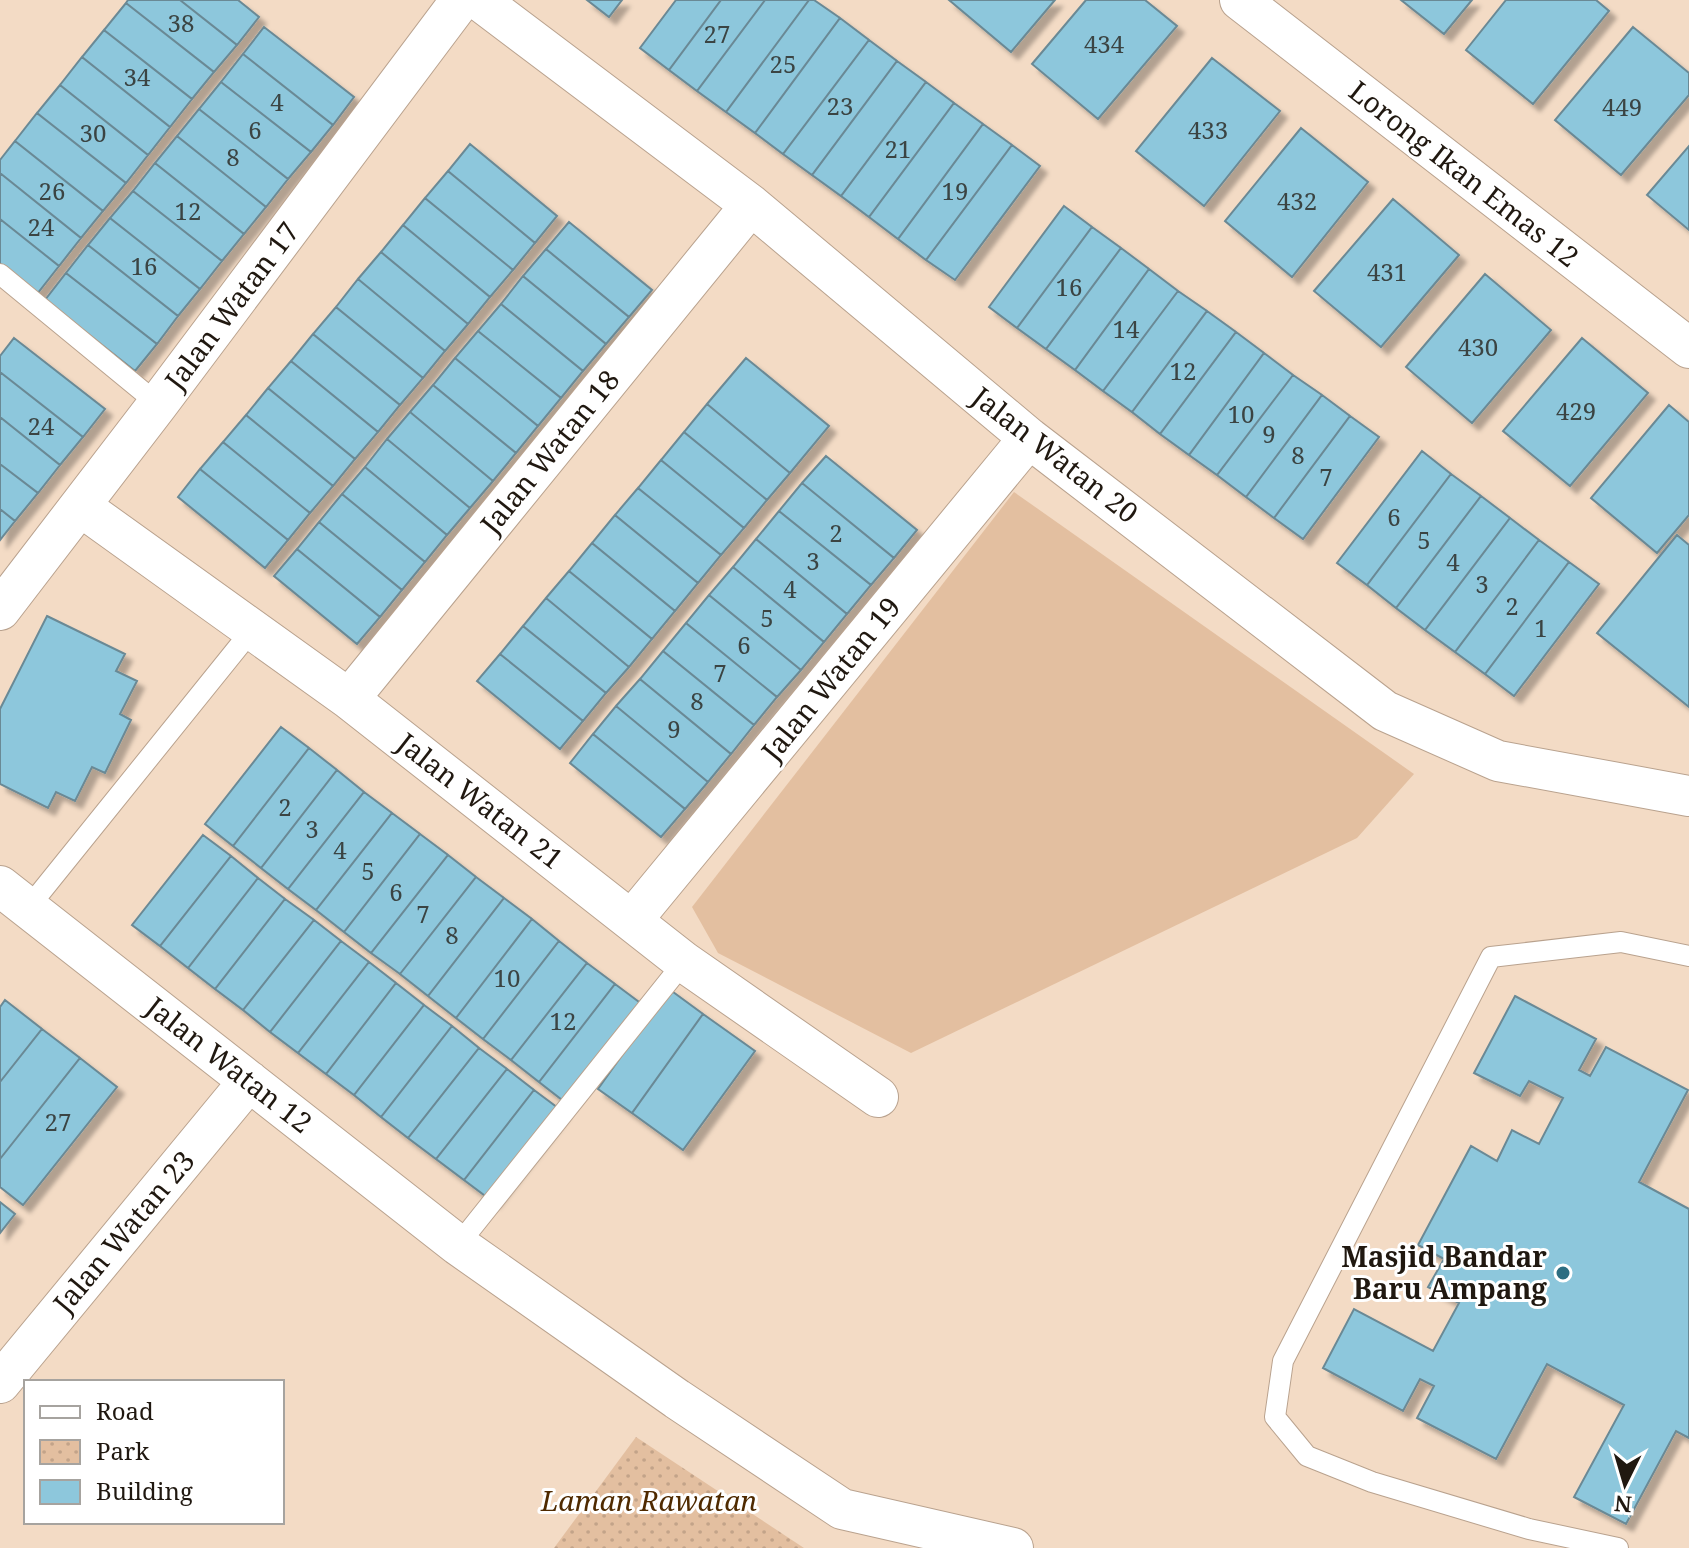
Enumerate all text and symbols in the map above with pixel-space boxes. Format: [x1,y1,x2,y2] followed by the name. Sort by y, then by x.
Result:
[168,6,194,39] house number: 38
[704,17,730,50] house number: 27
[1084,27,1125,60] house number: 434
[770,47,796,80] house number: 25
[124,60,151,93] house number: 34
[1342,71,1587,275] street label: Lorong Ikan Emas 12
[270,85,284,118] house number: 4
[827,89,853,122] house number: 23
[1602,90,1642,123] house number: 449
[248,113,262,146] house number: 6
[1188,113,1228,146] house number: 433
[80,116,106,149] house number: 30
[885,132,911,165] house number: 21
[226,140,240,173] house number: 8
[39,174,65,207] house number: 26
[942,174,968,207] house number: 19
[1277,184,1317,217] house number: 432
[175,194,201,227] house number: 12
[28,210,55,243] house number: 24
[155,214,307,398] street label: Jalan Watan 17
[131,249,157,282] house number: 16
[1367,255,1407,288] house number: 431
[1056,270,1082,303] house number: 16
[1113,312,1140,345] house number: 14
[1458,330,1498,363] house number: 430
[1170,354,1196,387] house number: 12
[471,361,627,542] street label: Jalan Watan 18
[964,377,1146,531] street label: Jalan Watan 20
[1556,394,1596,427] house number: 429
[1228,397,1254,430] house number: 10
[28,409,55,442] house number: 24
[1262,417,1276,450] house number: 9
[1291,438,1305,471] house number: 8
[1319,460,1333,493] house number: 7
[1387,500,1401,533] house number: 6
[829,516,843,549] house number: 2
[1417,523,1431,556] house number: 5
[806,544,820,577] house number: 3
[1446,545,1460,578] house number: 4
[1475,567,1489,600] house number: 3
[783,572,797,605] house number: 4
[752,588,908,769] street label: Jalan Watan 19
[1505,589,1519,622] house number: 2
[760,601,774,634] house number: 5
[1534,611,1548,644] house number: 1
[737,628,751,661] house number: 6
[713,656,727,689] house number: 7
[690,684,704,717] house number: 8
[667,712,681,745] house number: 9
[389,723,571,877] street label: Jalan Watan 21
[278,790,292,823] house number: 2
[305,812,319,845] house number: 3
[333,833,347,866] house number: 4
[361,854,375,887] house number: 5
[389,875,403,908] house number: 6
[416,897,430,930] house number: 7
[445,918,459,951] house number: 8
[494,961,520,994] house number: 10
[138,987,320,1141] street label: Jalan Watan 12
[550,1004,576,1037] house number: 12
[45,1105,71,1138] house number: 27
[43,1142,202,1321] street label: Jalan Watan 23
[1341,1237,1547,1307] place label: Masjid Bandar Baru Ampang
[1554,1264,1572,1282] marker: Masjid Bandar Baru Ampang
[24,1380,284,1524] legend
[96,1394,154,1427] text: Road
[96,1434,150,1467] text: Park
[1585,1444,1665,1524] north arrow
[96,1474,193,1507] text: Building
[540,1481,757,1519] park label: Laman Rawatan
[1613,1489,1633,1521] text: N

